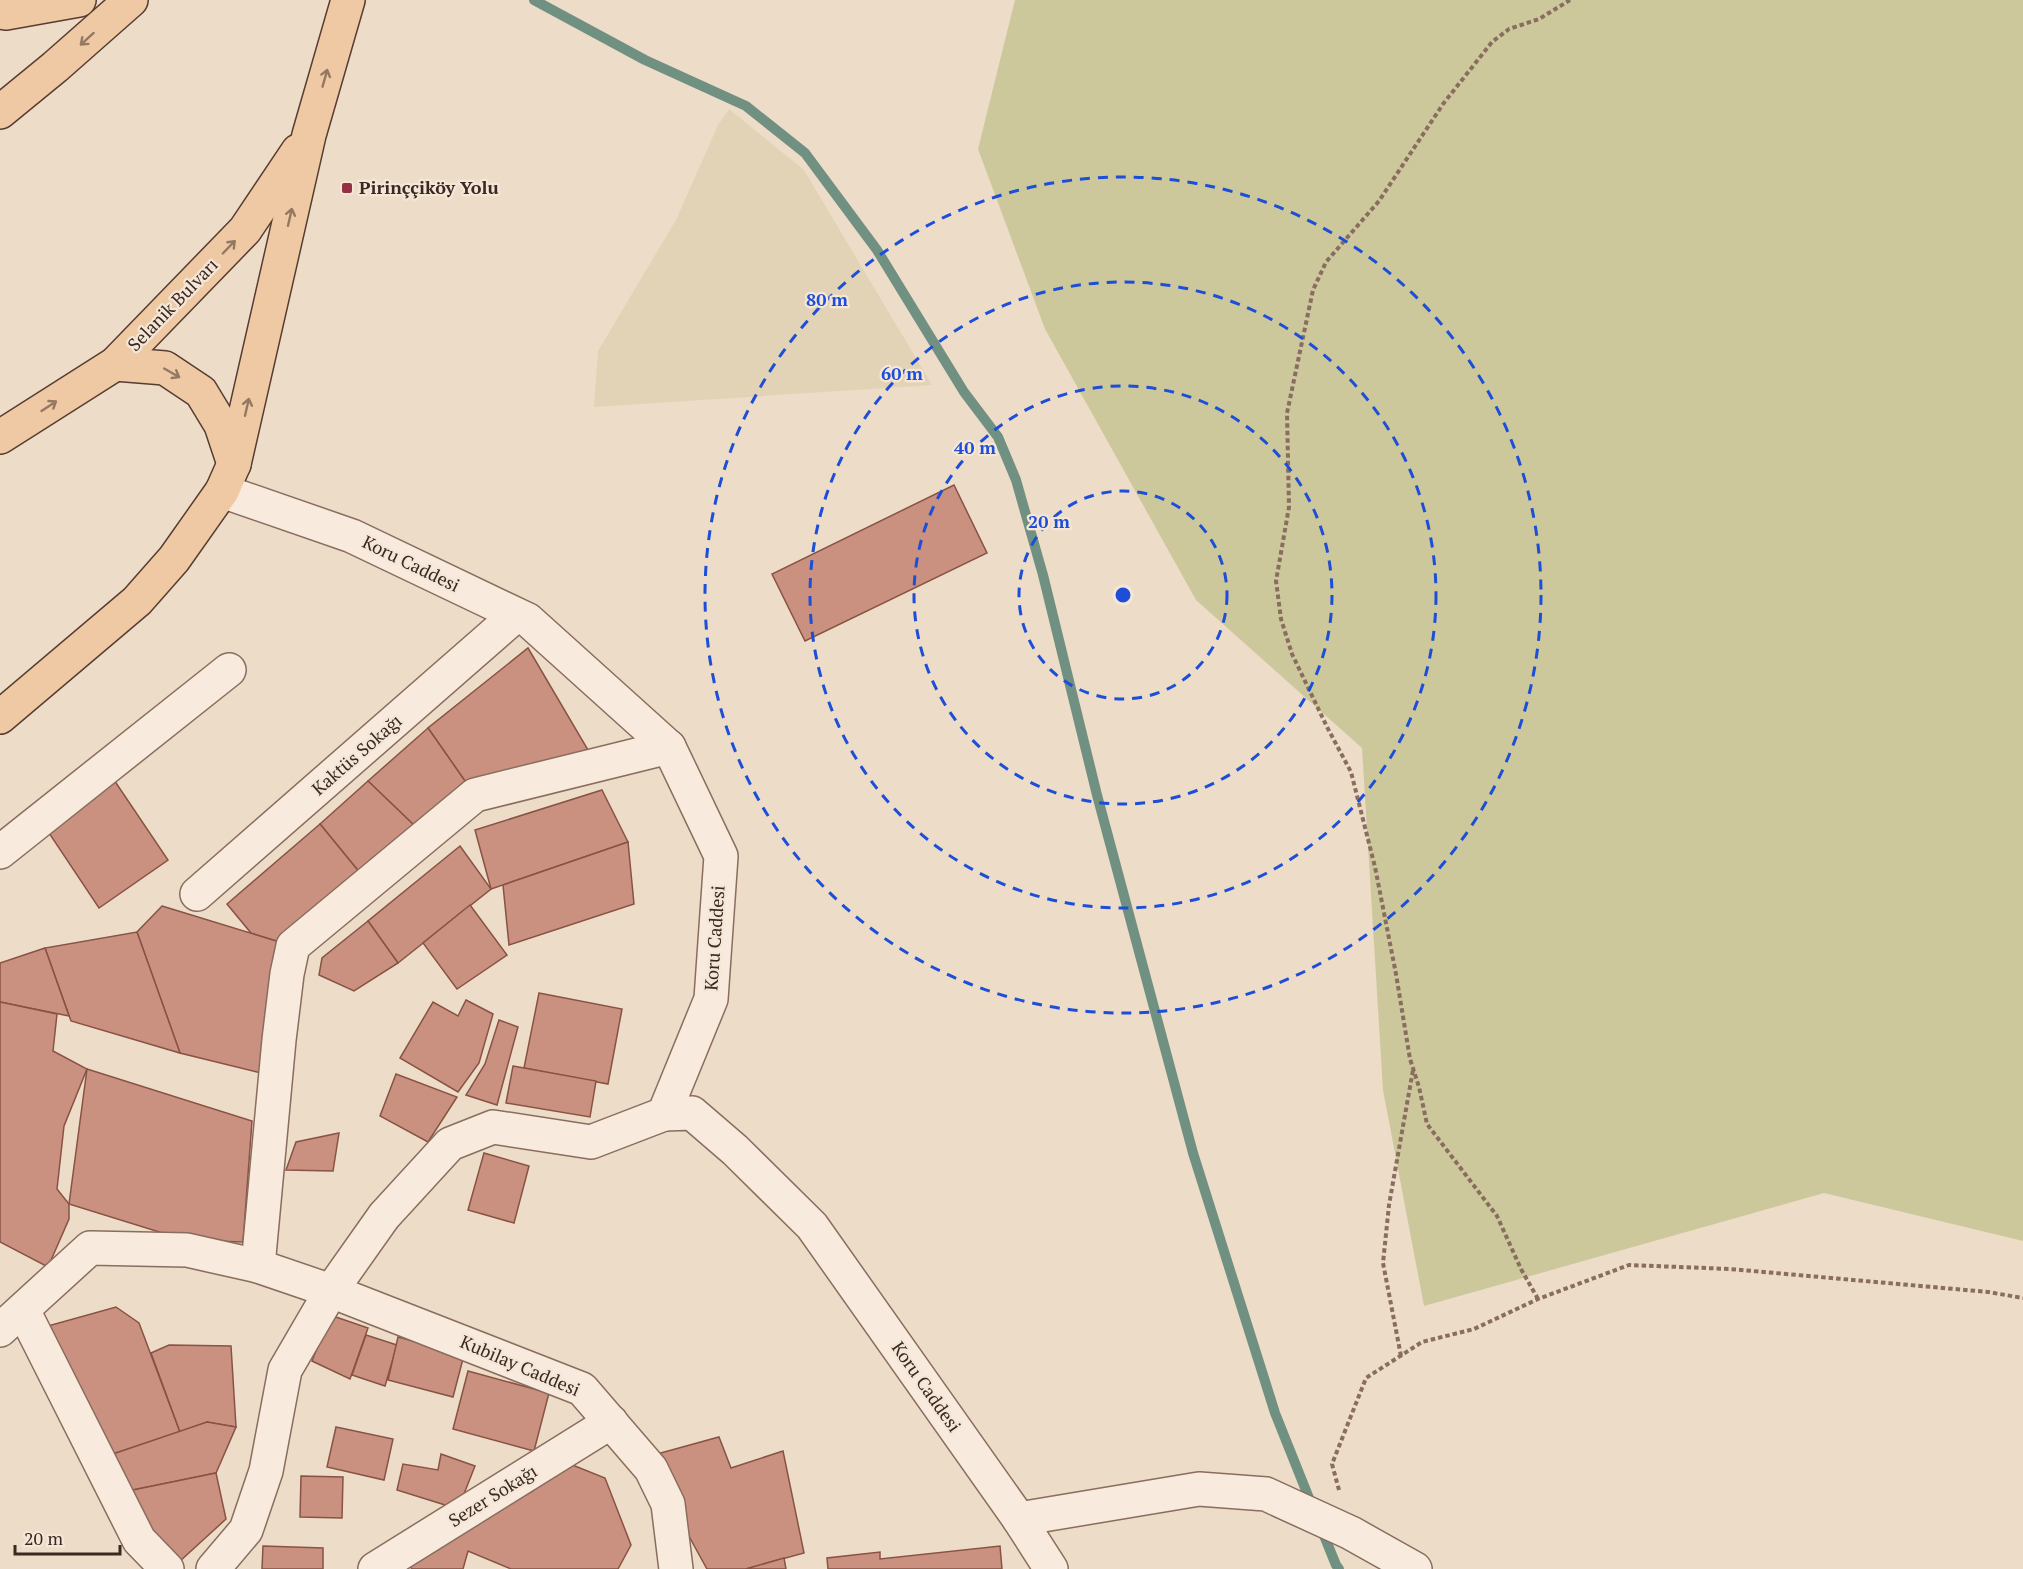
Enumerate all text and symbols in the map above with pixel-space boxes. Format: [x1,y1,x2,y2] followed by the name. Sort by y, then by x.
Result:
[80,32,95,46] one-way arrow
[320,69,331,88] one-way arrow
[359,175,499,199] place label: Pirinççiköy Yolu
[340,181,354,195] marker: Pirinççiköy Yolu
[285,208,297,227] one-way arrow
[222,239,236,254] one-way arrow
[122,253,223,356] street label: Selanik Bulvarı
[806,287,848,311] text: 80 m
[881,361,923,385] text: 60 m
[163,367,180,379] one-way arrow
[241,398,253,417] one-way arrow
[40,399,57,411] one-way arrow
[954,435,996,459] text: 40 m
[1028,509,1070,533] text: 20 m
[359,529,464,597] street label: Koru Caddesi
[1113,585,1133,605] centre of rings
[306,708,407,800] street label: Kaktüs Sokağı
[698,885,730,991] street label: Koru Caddesi
[457,1329,584,1401] street label: Kubilay Caddesi
[887,1336,967,1436] street label: Koru Caddesi
[444,1458,541,1532] street label: Sezer Sokağı
[15,1518,120,1556] scale bar
[24,1526,64,1550] text: 20 m

